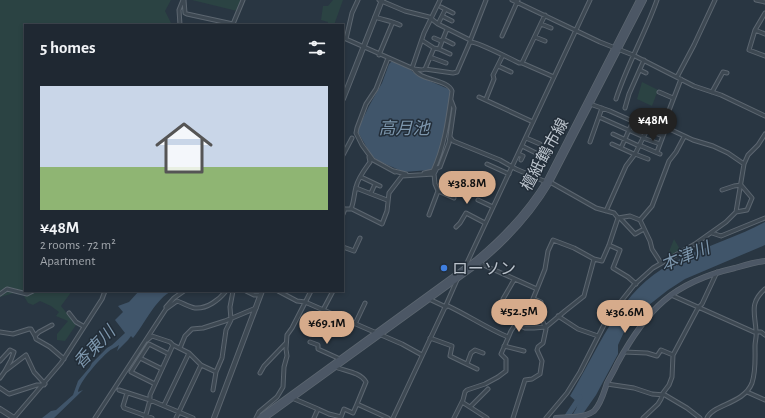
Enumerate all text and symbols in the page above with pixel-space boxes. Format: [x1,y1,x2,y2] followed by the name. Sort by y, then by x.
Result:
[306,37,328,59] icon: filters
[40,39,96,56] text: 5 homes
[629,108,677,142] pin: ¥48M
[148,112,220,184] icon: home
[638,114,668,127] text: ¥48M
[518,115,571,193] street label: 檀紙鶴市線
[379,119,431,137] water label: 高月池
[434,171,500,205] pin: ¥38.8M
[448,177,486,190] text: ¥38.8M
[40,219,79,236] text: ¥48M
[658,237,714,274] water label: 本津川
[40,239,116,252] text: 2 rooms · 72 m²
[40,255,95,268] text: Apartment
[452,261,516,277] place label: ローソン
[439,263,449,273] marker: ローソン
[486,299,552,333] pin: ¥52.5M
[592,300,658,334] pin: ¥36.6M
[500,305,538,318] text: ¥52.5M
[606,306,644,319] text: ¥36.6M
[294,311,360,345] pin: ¥69.1M
[308,317,346,330] text: ¥69.1M
[70,321,120,372] water label: 香東川

